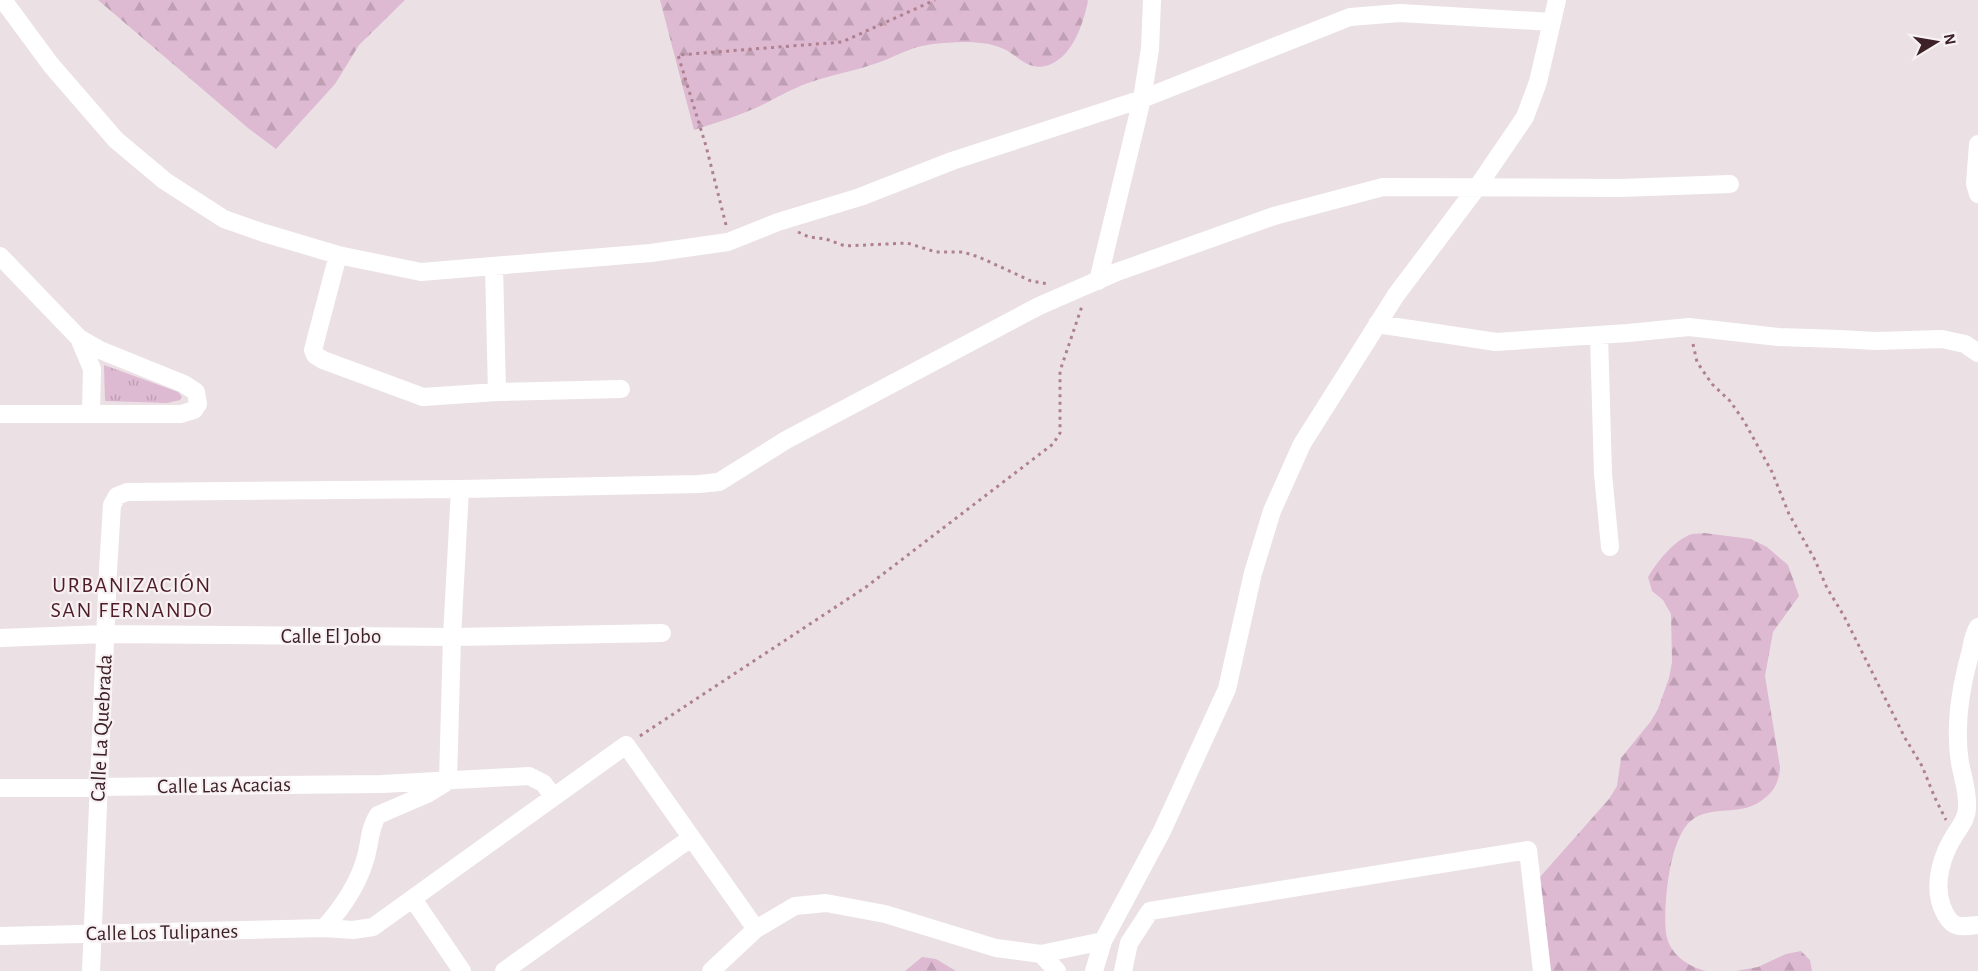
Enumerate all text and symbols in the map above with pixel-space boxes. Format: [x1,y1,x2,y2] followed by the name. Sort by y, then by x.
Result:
[1906,12,1966,72] north arrow
[1941,32,1959,46] text: N
[50,573,214,621] district label: URBANIZACIÓN SAN FERNANDO
[281,626,381,647] street label: Calle El Jobo
[87,654,116,802] street label: Calle La Quebrada
[157,774,291,797] street label: Calle Las Acacias
[86,921,238,944] street label: Calle Los Tulipanes

